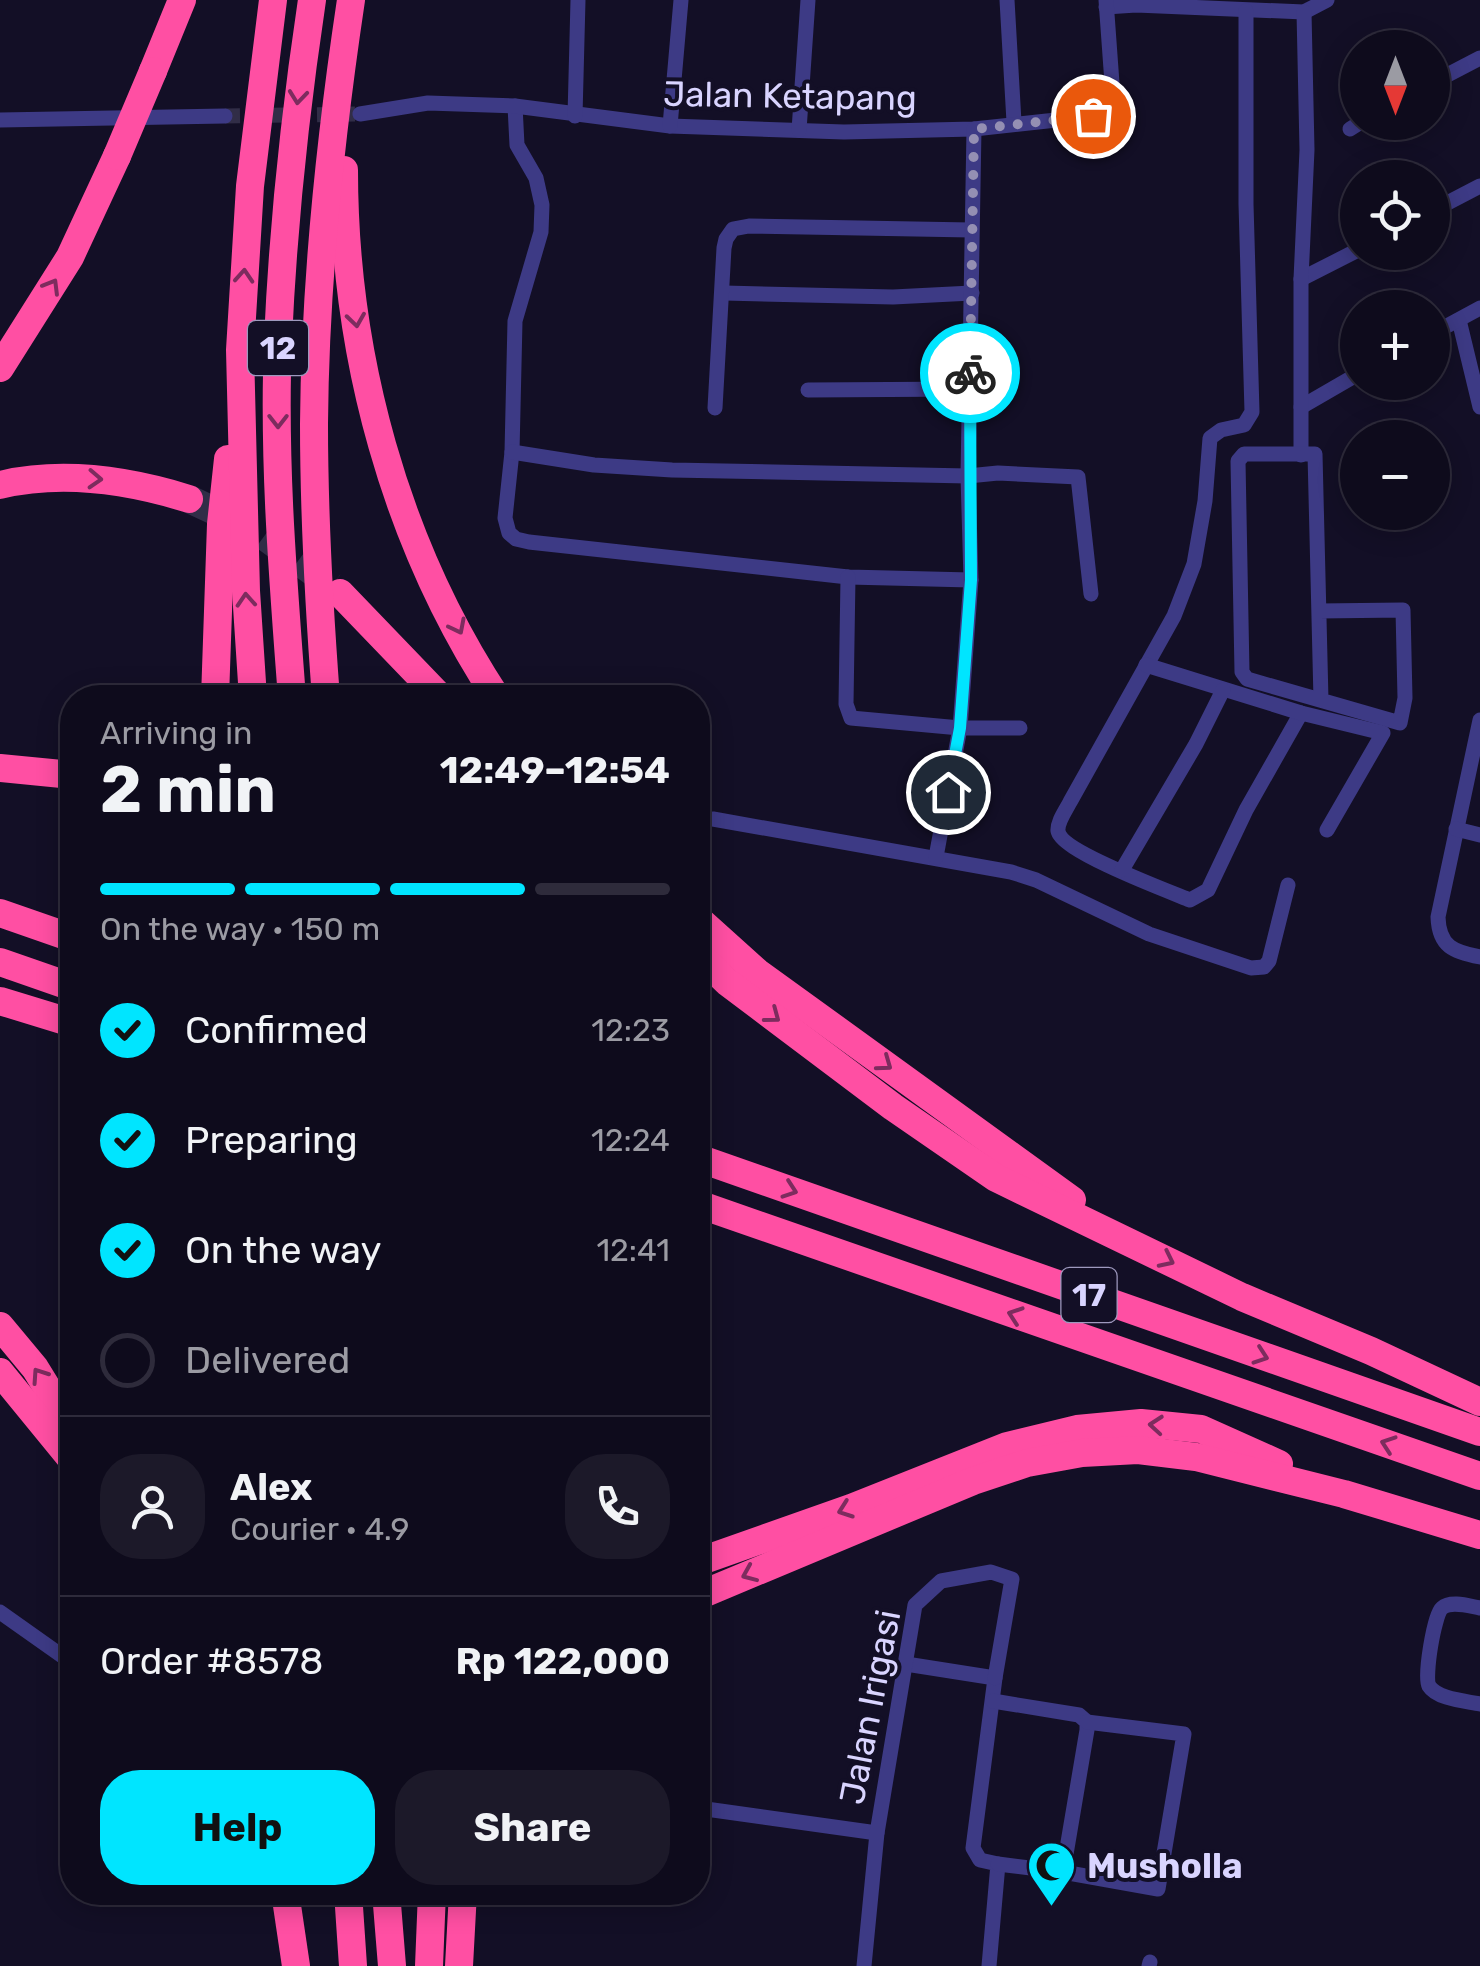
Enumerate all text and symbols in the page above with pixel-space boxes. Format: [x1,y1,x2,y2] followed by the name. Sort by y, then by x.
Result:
[1340,30,1450,140] north arrow
[1340,30,1450,530] map controls
[663,73,917,119] street label: Jalan Ketapang
[1051,74,1136,159] pin
[288,89,309,105] one-way arrow
[1066,89,1121,144] icon: bag
[1340,160,1450,270] button: locate
[233,267,254,283] one-way arrow
[40,279,59,297] one-way arrow
[1340,290,1450,400] button: +
[344,312,365,329] one-way arrow
[248,321,308,375] road number: 12
[920,323,1020,423] courier
[943,346,998,401] icon: bike
[267,414,289,429] one-way arrow
[1340,420,1450,530] button: −
[88,469,104,490] one-way arrow
[236,592,257,608] one-way arrow
[446,617,466,635] one-way arrow
[100,714,252,752] text: Arriving in
[440,747,670,793] text: 12:49–12:54
[906,750,991,835] pin
[100,751,276,828] text: 2 min
[921,765,976,820] icon: home
[100,910,380,948] text: On the way · 150 m
[100,1003,155,1058] icon: check
[762,1005,780,1022] one-way arrow
[185,1007,368,1053] text: Confirmed
[591,1011,670,1049] text: 12:23
[874,1052,892,1070] one-way arrow
[100,1113,155,1168] icon: check
[185,1117,358,1163] text: Preparing
[591,1121,670,1159] text: 12:24
[780,1178,797,1199] one-way arrow
[100,1223,155,1278] icon: check
[185,1227,381,1273] text: On the way
[596,1231,670,1269] text: 12:41
[1156,1248,1174,1267] one-way arrow
[1062,1268,1116,1322] road number: 17
[1007,1306,1024,1326] one-way arrow
[185,1337,350,1383] text: Delivered
[1252,1344,1269,1364] one-way arrow
[32,1368,51,1386] one-way arrow
[1147,1414,1163,1436] one-way arrow
[1380,1436,1397,1456] one-way arrow
[100,1454,205,1559] button: person
[565,1454,670,1559] button: phone
[230,1464,312,1510] text: Alex
[838,1498,855,1519] one-way arrow
[230,1510,409,1548] text: Courier · 4.9
[741,1562,759,1582] one-way arrow
[831,1606,909,1808] street label: Jalan Irigasi
[100,1638,323,1684] text: Order #8578
[456,1638,670,1684] text: Rp 122,000
[100,1770,375,1885] button: Help
[395,1770,670,1885] button: Share
[1026,1840,1078,1908] mosque icon: Musholla
[1087,1845,1243,1887] place label: Musholla

